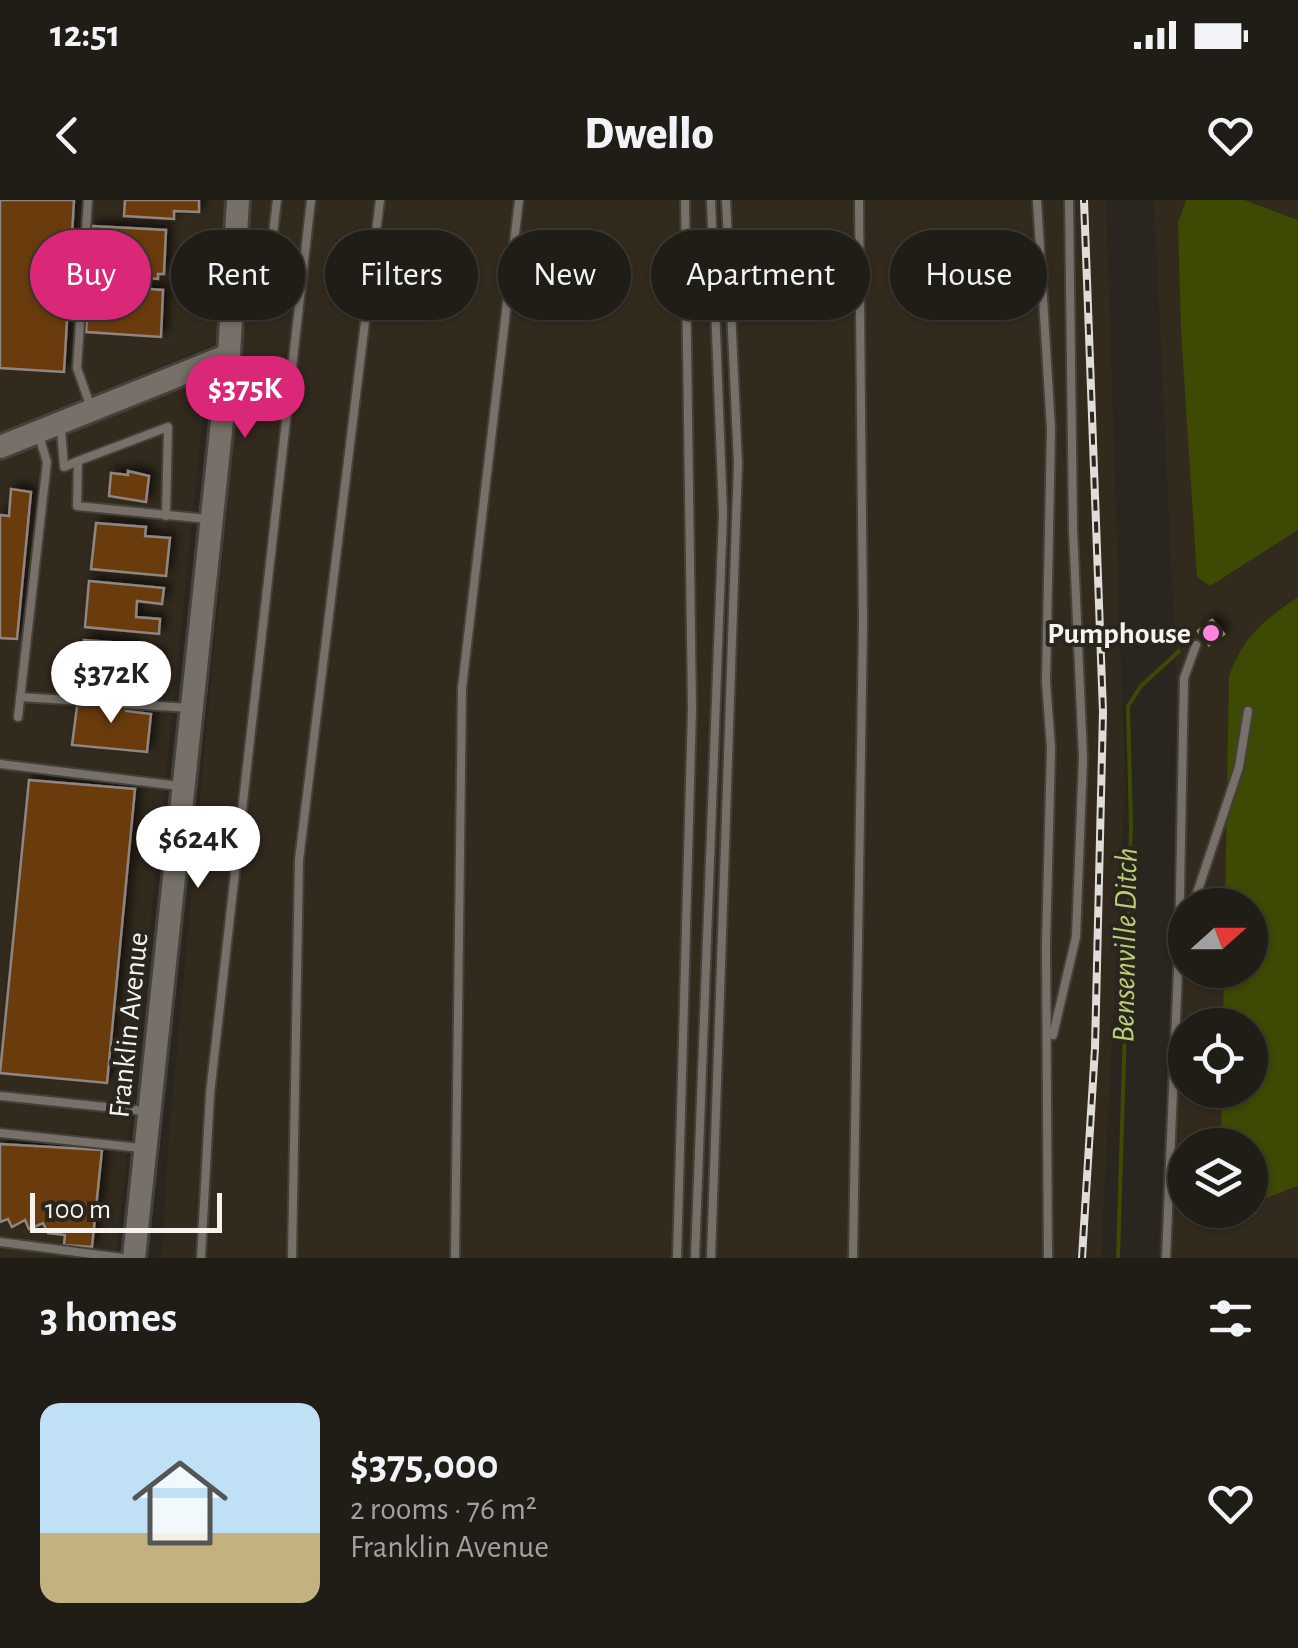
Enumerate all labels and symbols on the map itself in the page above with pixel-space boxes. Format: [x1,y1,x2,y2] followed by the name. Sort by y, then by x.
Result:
[175,356,315,441] pin: $375K
[1047,619,1191,649] place label: Pumphouse
[1200,622,1222,644] marker: Pumphouse
[41,641,181,726] pin: $372K
[128,806,268,891] pin: $624K
[1107,847,1143,1043] water label: Bensenville Ditch
[1168,888,1268,988] north arrow
[104,931,154,1119] street label: Franklin Avenue
[30,1188,222,1232] scale bar

